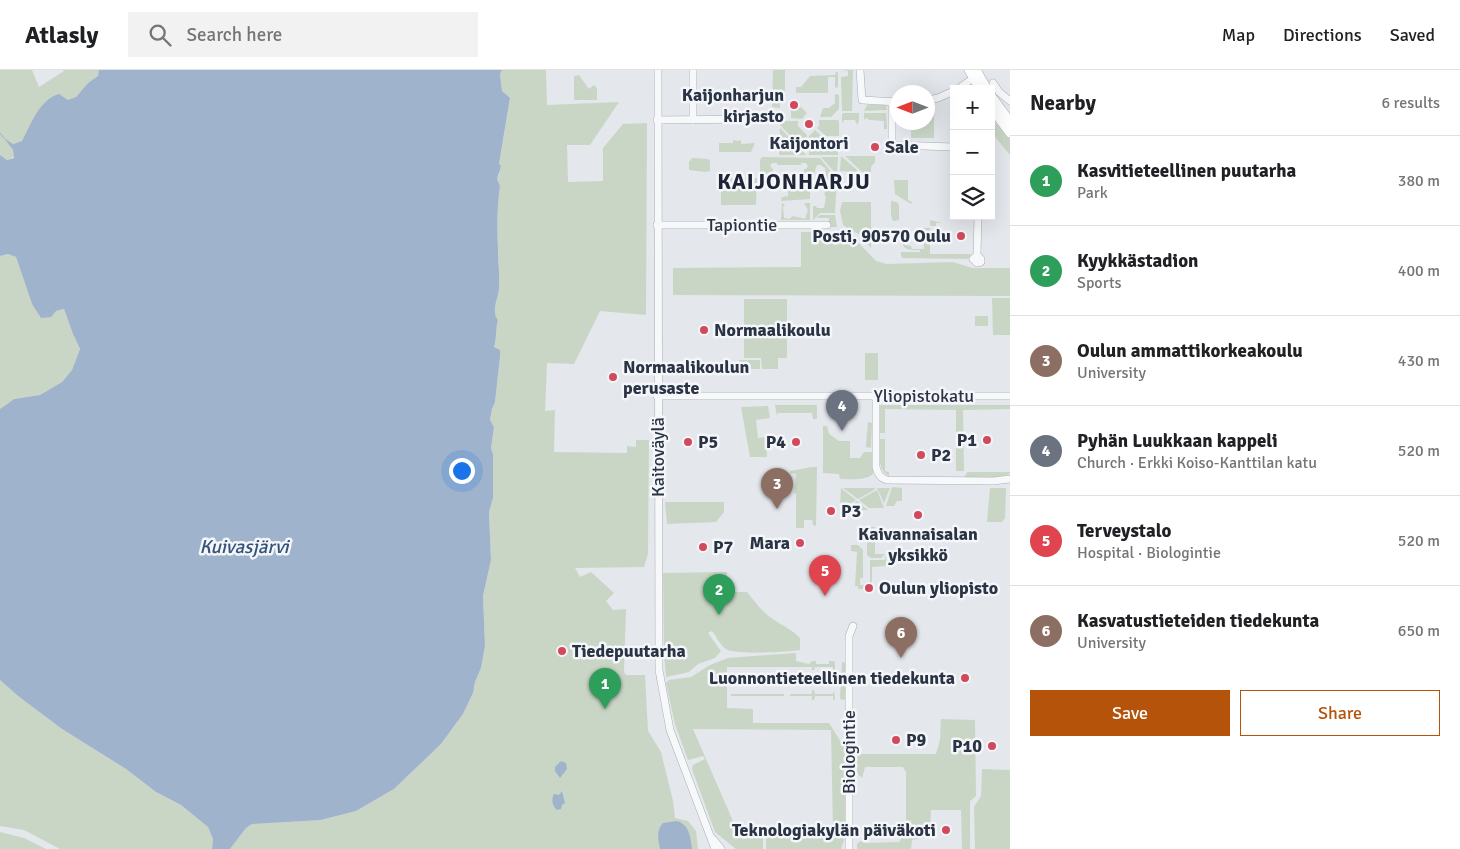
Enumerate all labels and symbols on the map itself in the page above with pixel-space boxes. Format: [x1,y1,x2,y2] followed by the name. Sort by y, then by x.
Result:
[682,84,784,127] place label: Kaijonharjun kirjasto
[890,85,935,130] north arrow
[788,99,800,111] marker: Kaijonharjun kirjasto
[803,118,815,130] marker: Kaijontori
[769,132,849,154] place label: Kaijontori
[885,136,919,158] place label: Sale
[869,141,881,153] marker: Sale
[717,168,871,195] district label: KAIJONHARJU
[707,214,777,236] street label: Tapiontie
[812,225,951,247] place label: Posti, 90570 Oulu
[955,230,967,242] marker: Posti, 90570 Oulu
[714,319,831,341] place label: Normaalikoulu
[698,324,710,336] marker: Normaalikoulu
[623,356,750,399] place label: Normaalikoulun perusaste
[607,371,619,383] marker: Normaalikoulun perusaste
[874,385,974,407] street label: Yliopistokatu
[826,390,858,431] pin: 4
[647,417,669,497] street label: Kaitoväylä
[957,429,977,451] place label: P1
[698,431,718,453] place label: P5
[766,431,786,453] place label: P4
[981,434,993,446] marker: P1
[682,436,694,448] marker: P5
[790,436,802,448] marker: P4
[931,444,951,466] place label: P2
[915,449,927,461] marker: P2
[449,458,475,484] your location
[761,468,793,509] pin: 3
[841,500,861,522] place label: P3
[825,505,837,517] marker: P3
[912,509,924,521] marker: Kaivannaisalan yksikkö
[858,523,978,566] place label: Kaivannaisalan yksikkö
[750,532,790,554] place label: Mara
[200,535,291,559] water label: Kuivasjärvi
[713,536,734,558] place label: P7
[794,537,806,549] marker: Mara
[697,541,709,553] marker: P7
[809,555,841,596] pin: 5
[703,574,735,615] pin: 2
[879,577,998,599] place label: Oulun yliopisto
[863,582,875,594] marker: Oulun yliopisto
[885,617,917,658] pin: 6
[572,640,686,662] place label: Tiedepuutarha
[556,645,568,657] marker: Tiedepuutarha
[709,667,955,689] place label: Luonnontieteellinen tiedekunta
[589,668,621,709] pin: 1
[959,672,971,684] marker: Luonnontieteellinen tiedekunta
[838,710,860,794] street label: Biologintie
[906,729,927,751] place label: P9
[890,734,902,746] marker: P9
[952,735,982,757] place label: P10
[986,740,998,752] marker: P10
[732,819,936,841] place label: Teknologiakylän päiväkoti
[940,824,952,836] marker: Teknologiakylän päiväkoti

